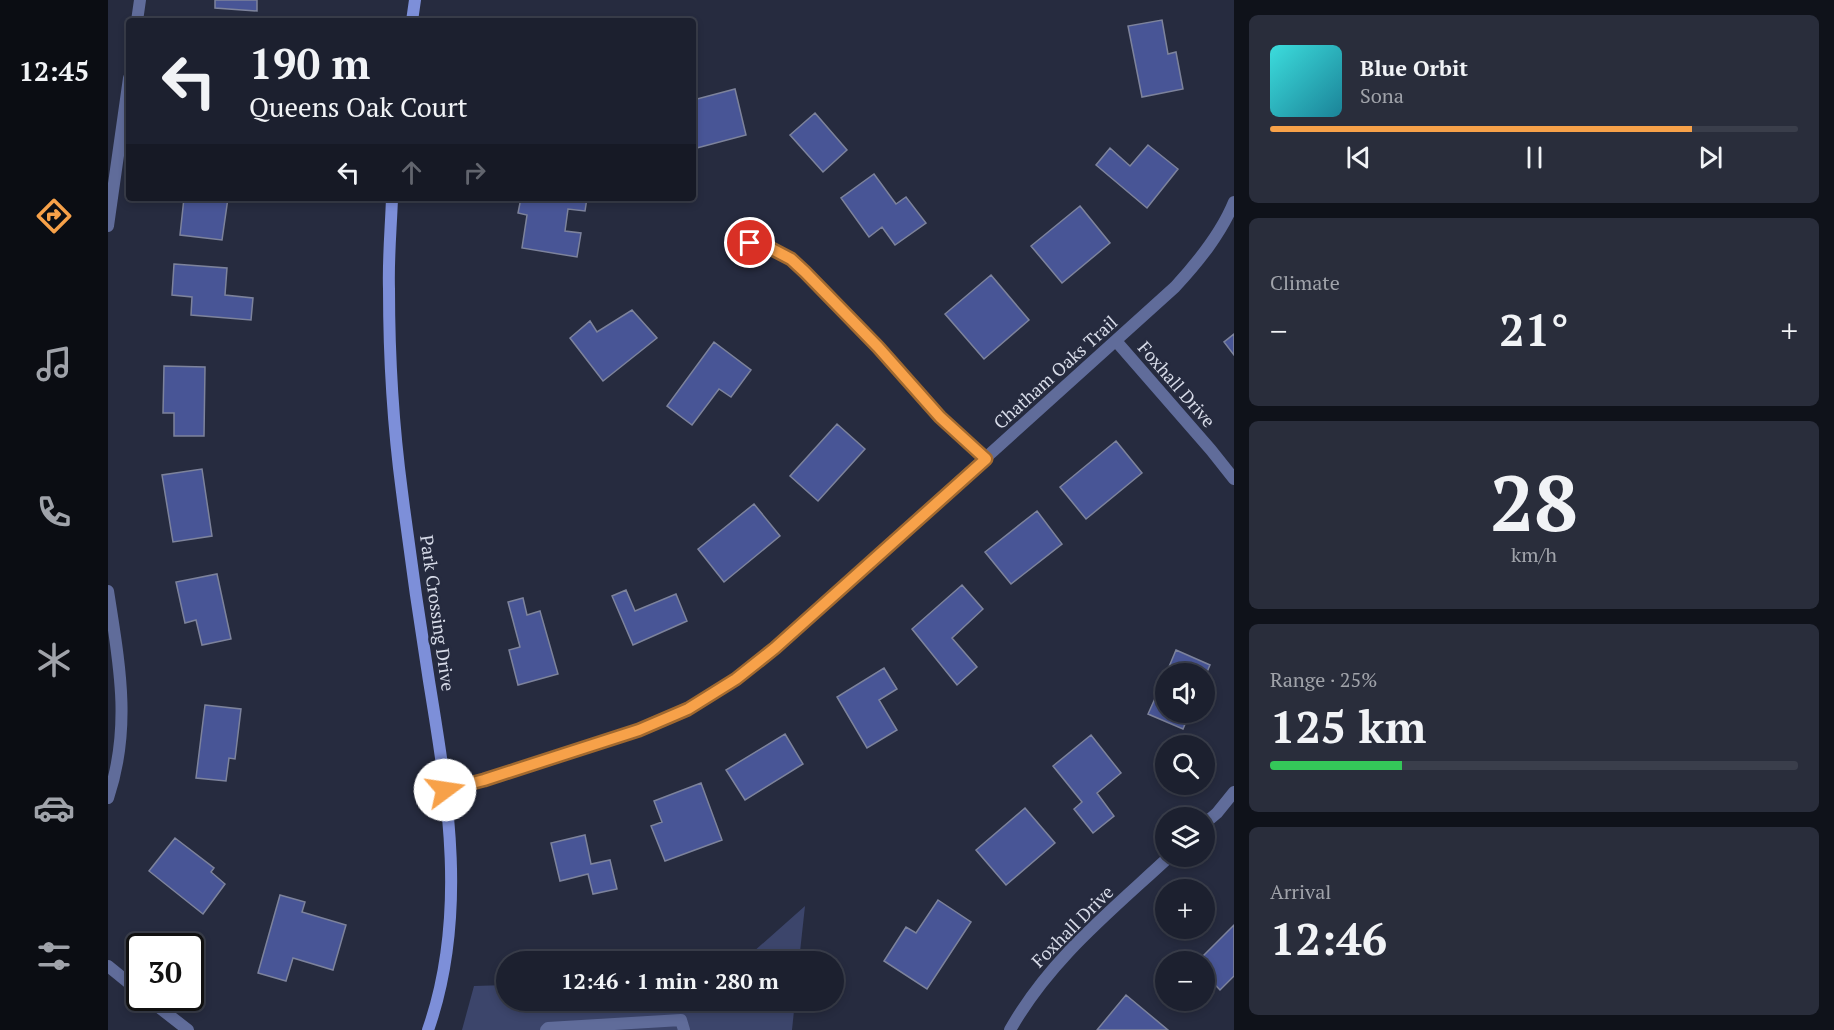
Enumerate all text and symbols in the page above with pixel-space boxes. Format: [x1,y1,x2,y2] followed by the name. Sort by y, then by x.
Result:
[249,35,370,91] text: 190 m
[150,42,228,120] icon: left
[19,53,89,89] text: 12:45
[1360,53,1468,82] text: Blue Orbit
[1360,82,1404,109] text: Sona
[249,89,468,125] text: Queens Oak Court
[1342,141,1375,174] icon: previous
[1518,141,1551,174] icon: pause
[1694,141,1727,174] icon: next
[332,156,365,189] icon: left
[395,156,428,189] icon: ahead
[458,156,491,189] icon: right
[33,195,75,237] icon: directions
[724,217,775,268] pin
[733,226,766,259] icon: arrive
[1270,269,1340,296] text: Climate
[1499,299,1569,359] text: 21°
[1270,309,1288,352] text: −
[1780,309,1798,352] text: +
[988,310,1122,434] street label: Chatham Oaks Trail
[1133,336,1221,432] street label: Foxhall Drive
[33,343,75,385] icon: music
[1490,450,1578,553] text: 28
[33,491,75,533] icon: phone
[415,533,461,693] street label: Park Crossing Drive
[1511,541,1557,568] text: km/h
[33,639,75,681] icon: climate
[1155,663,1215,1011] map controls
[1155,663,1215,723] button: sound
[1270,666,1377,693] text: Range · 25%
[1270,696,1426,756] text: 125 km
[1155,735,1215,795] button: search
[413,758,477,822] position arrow
[33,787,75,829] icon: car
[1155,807,1215,867] button: layers
[1270,878,1331,905] text: Arrival
[1155,879,1215,939] button: +
[1026,880,1118,972] street label: Foxhall Drive
[1270,908,1387,968] text: 12:46
[126,933,204,1011] speed limit sign: 30
[33,935,75,977] icon: filters
[1155,951,1215,1011] button: −
[561,966,779,995] text: 12:46 · 1 min · 280 m

